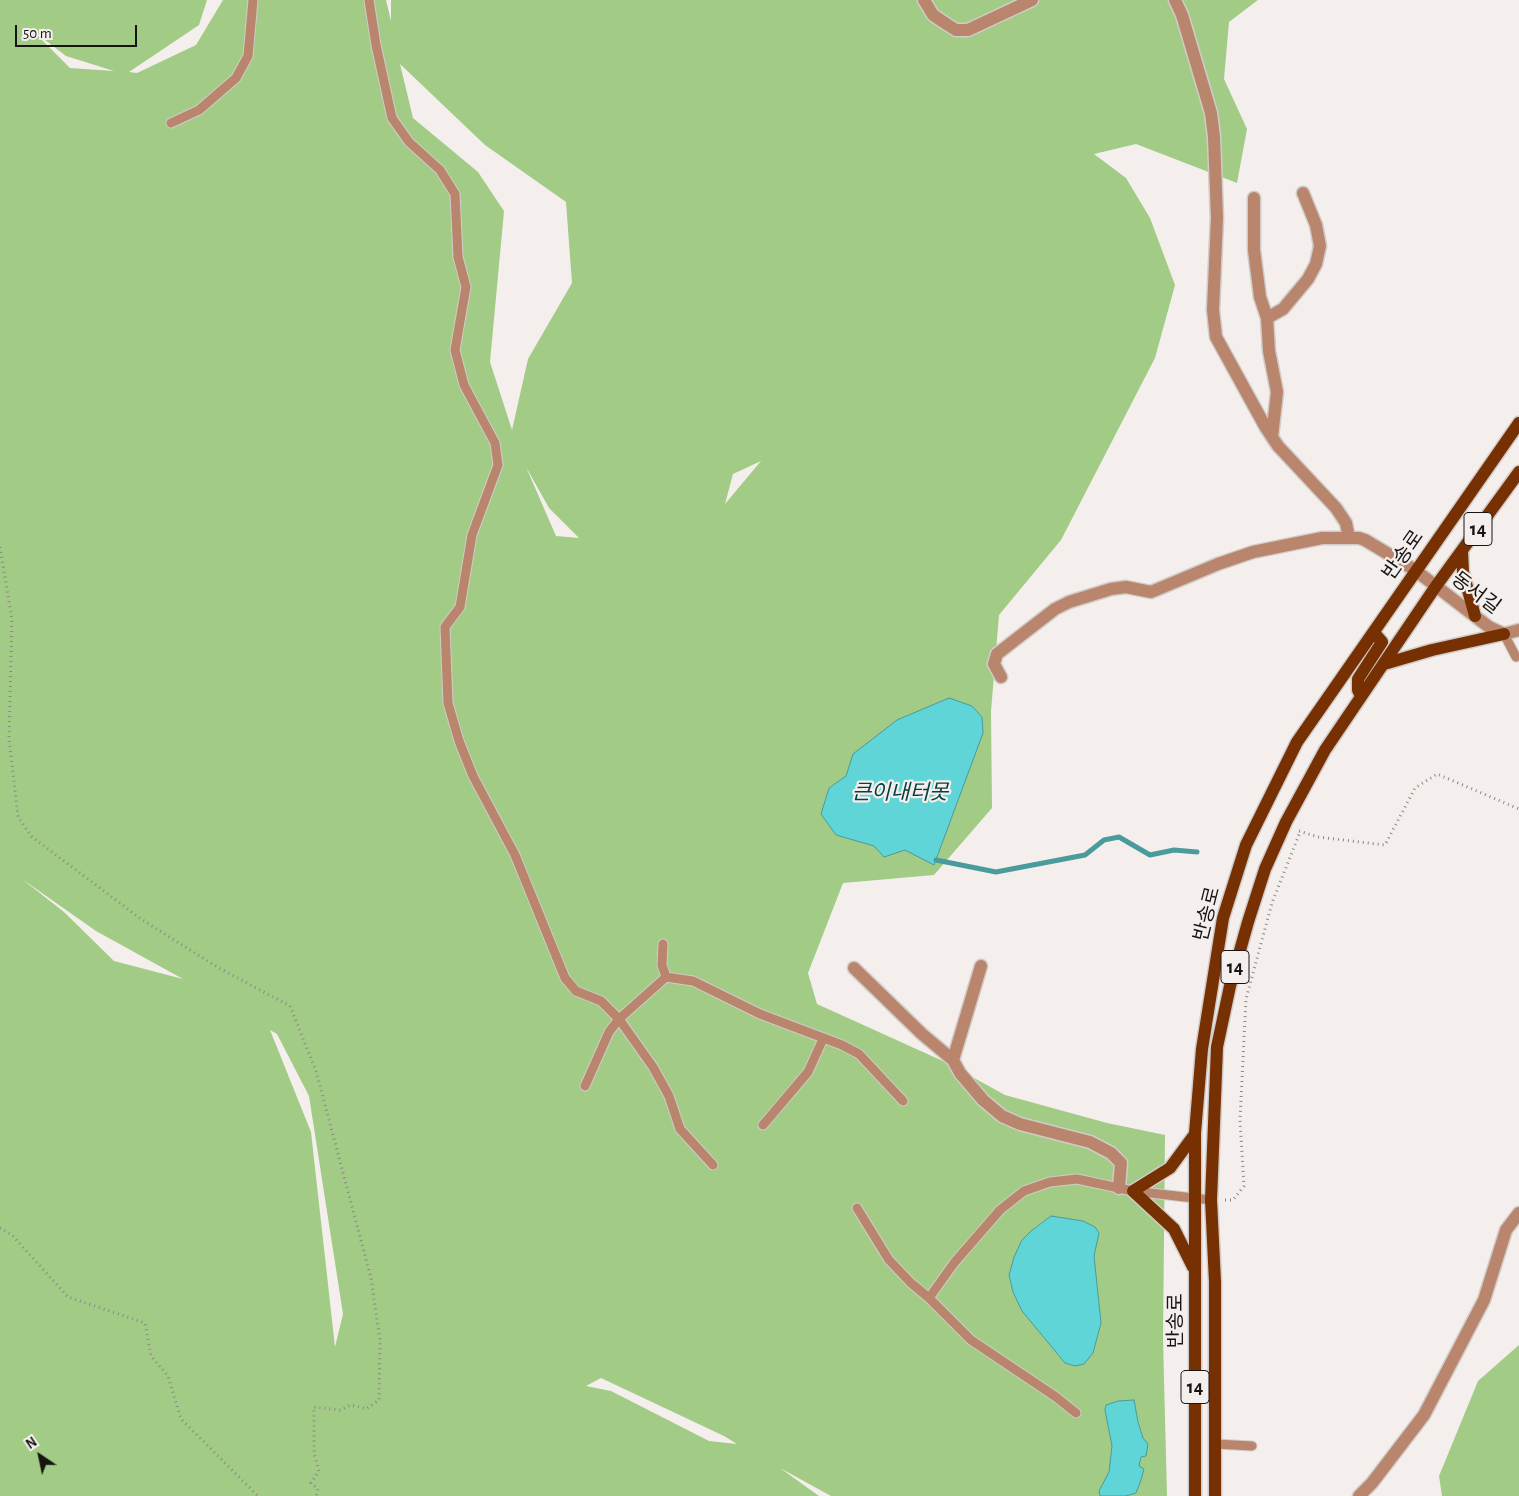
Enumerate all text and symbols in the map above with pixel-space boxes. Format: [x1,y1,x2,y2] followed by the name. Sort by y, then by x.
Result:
[18,15,140,47] scale bar
[23,26,52,41] text: 50 m
[1464,512,1492,546] road number: 14
[1377,526,1429,584] street label: 반송로
[1447,567,1505,619] street label: 동서길
[852,780,948,806] water label: 큰이내터못
[1189,884,1225,944] street label: 반송로
[1221,950,1249,984] road number: 14
[1164,1293,1188,1349] street label: 반송로
[1181,1370,1209,1404] road number: 14
[15,1431,65,1481] north arrow
[24,1435,40,1452] text: N

